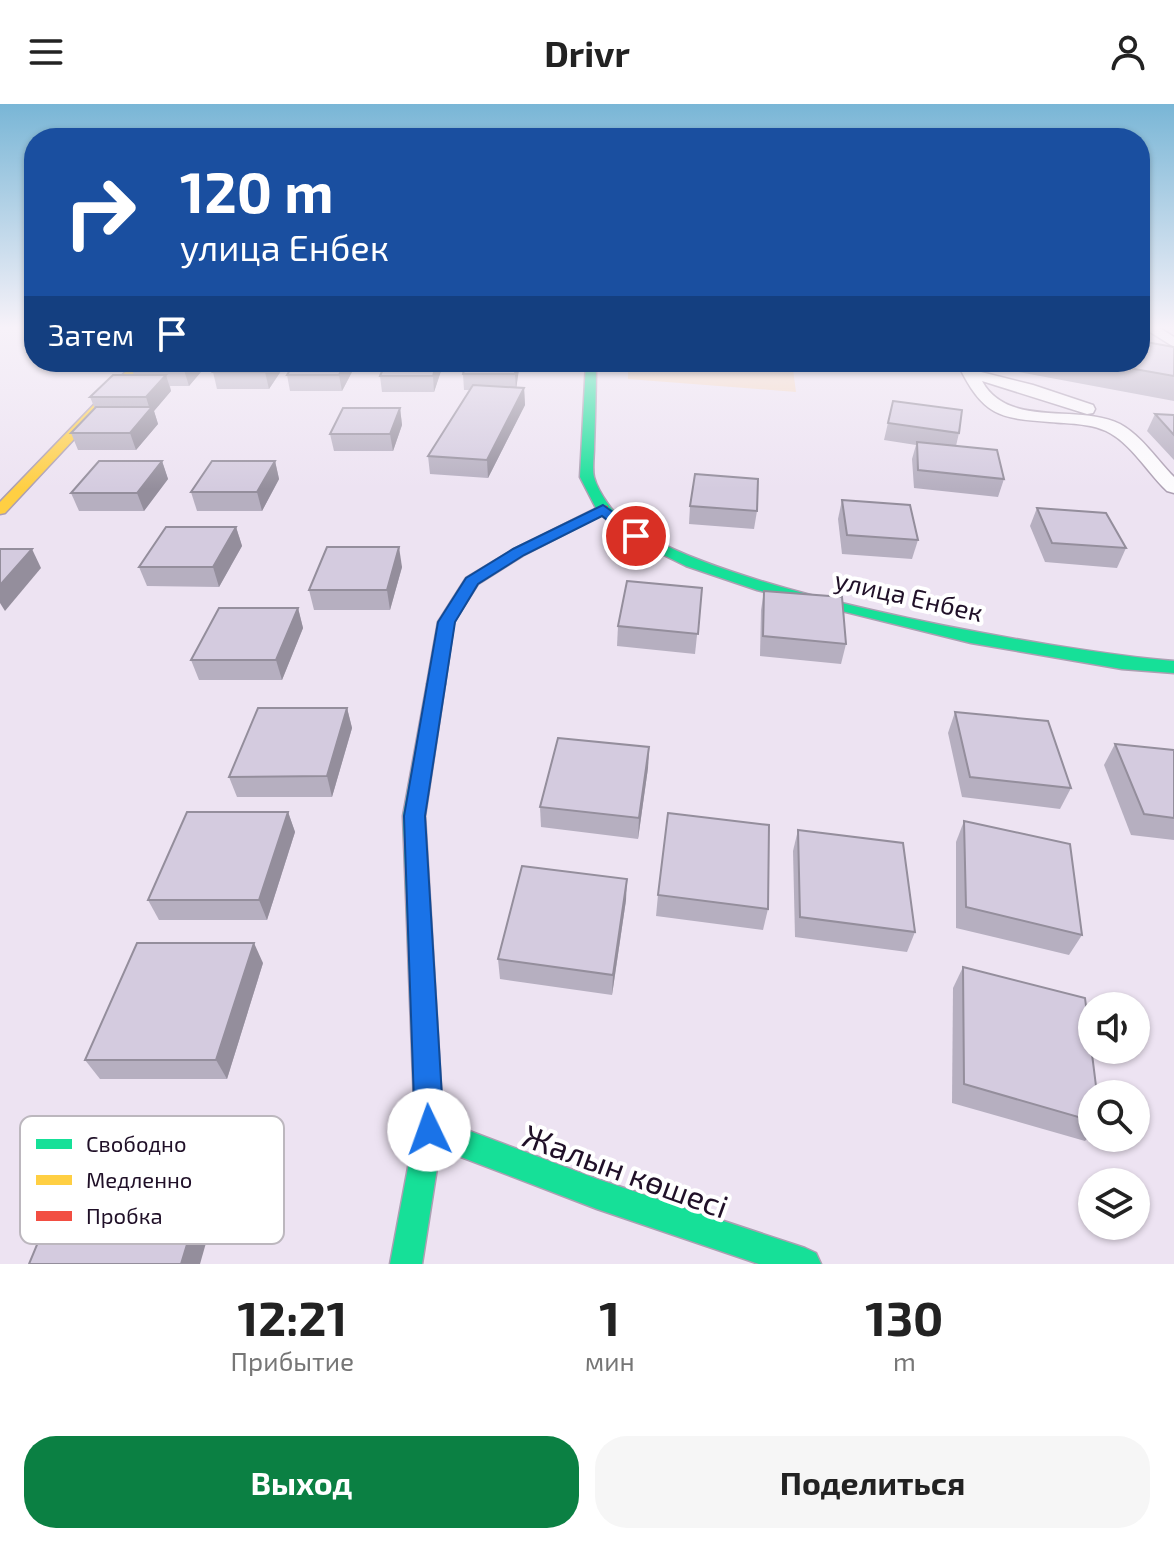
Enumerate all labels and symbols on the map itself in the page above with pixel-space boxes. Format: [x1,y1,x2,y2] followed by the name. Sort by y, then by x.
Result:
[602,502,670,570] pin
[832,563,986,628] street label: улица Енбек
[387,1088,471,1172] position arrow
[518,1115,734,1225] street label: Жалын көшесі
[20,1116,284,1244] legend
[86,1130,186,1156] text: Свободно
[86,1166,192,1192] text: Медленно
[86,1202,163,1228] text: Пробка

